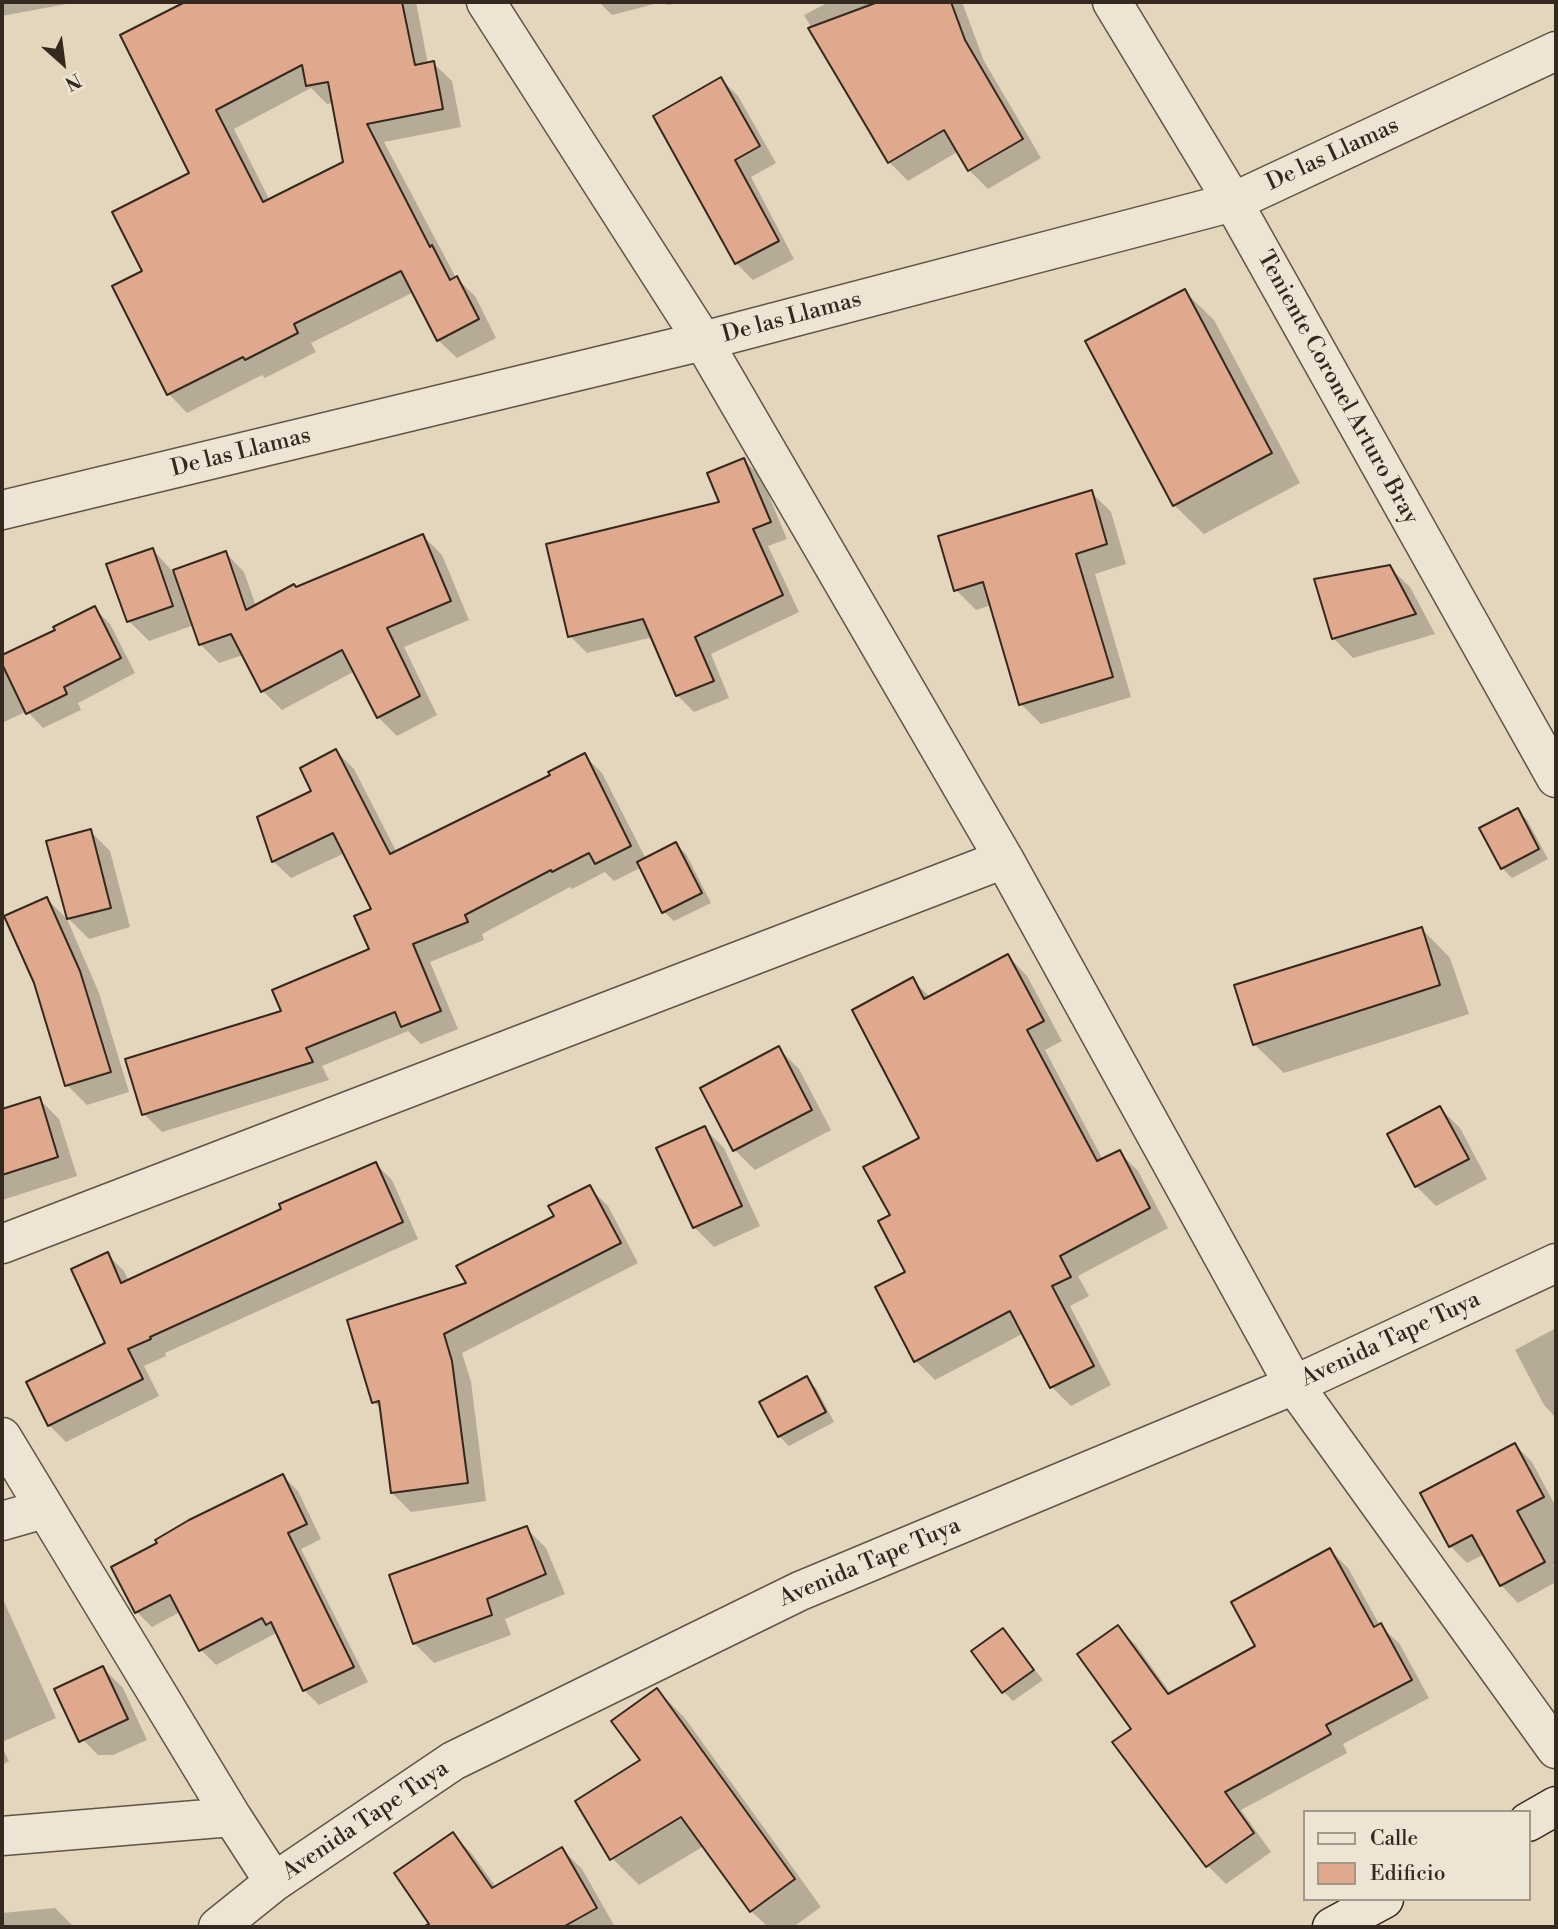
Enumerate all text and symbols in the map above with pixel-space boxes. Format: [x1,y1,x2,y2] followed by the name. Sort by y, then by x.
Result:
[28,28,98,98] north arrow
[61,67,85,96] text: N
[1262,112,1404,198] street label: De las Llamas
[1250,246,1424,530] street label: Teniente Coronel Arturo Bray
[719,286,865,350] street label: De las Llamas
[168,422,314,484] street label: De las Llamas
[1297,1286,1485,1394] street label: Avenida Tape Tuya
[775,1512,965,1614] street label: Avenida Tape Tuya
[278,1755,454,1887] street label: Avenida Tape Tuya
[1302,1810,1530,1901] legend
[1370,1826,1418,1852] text: Calle
[1370,1861,1446,1887] text: Edificio

